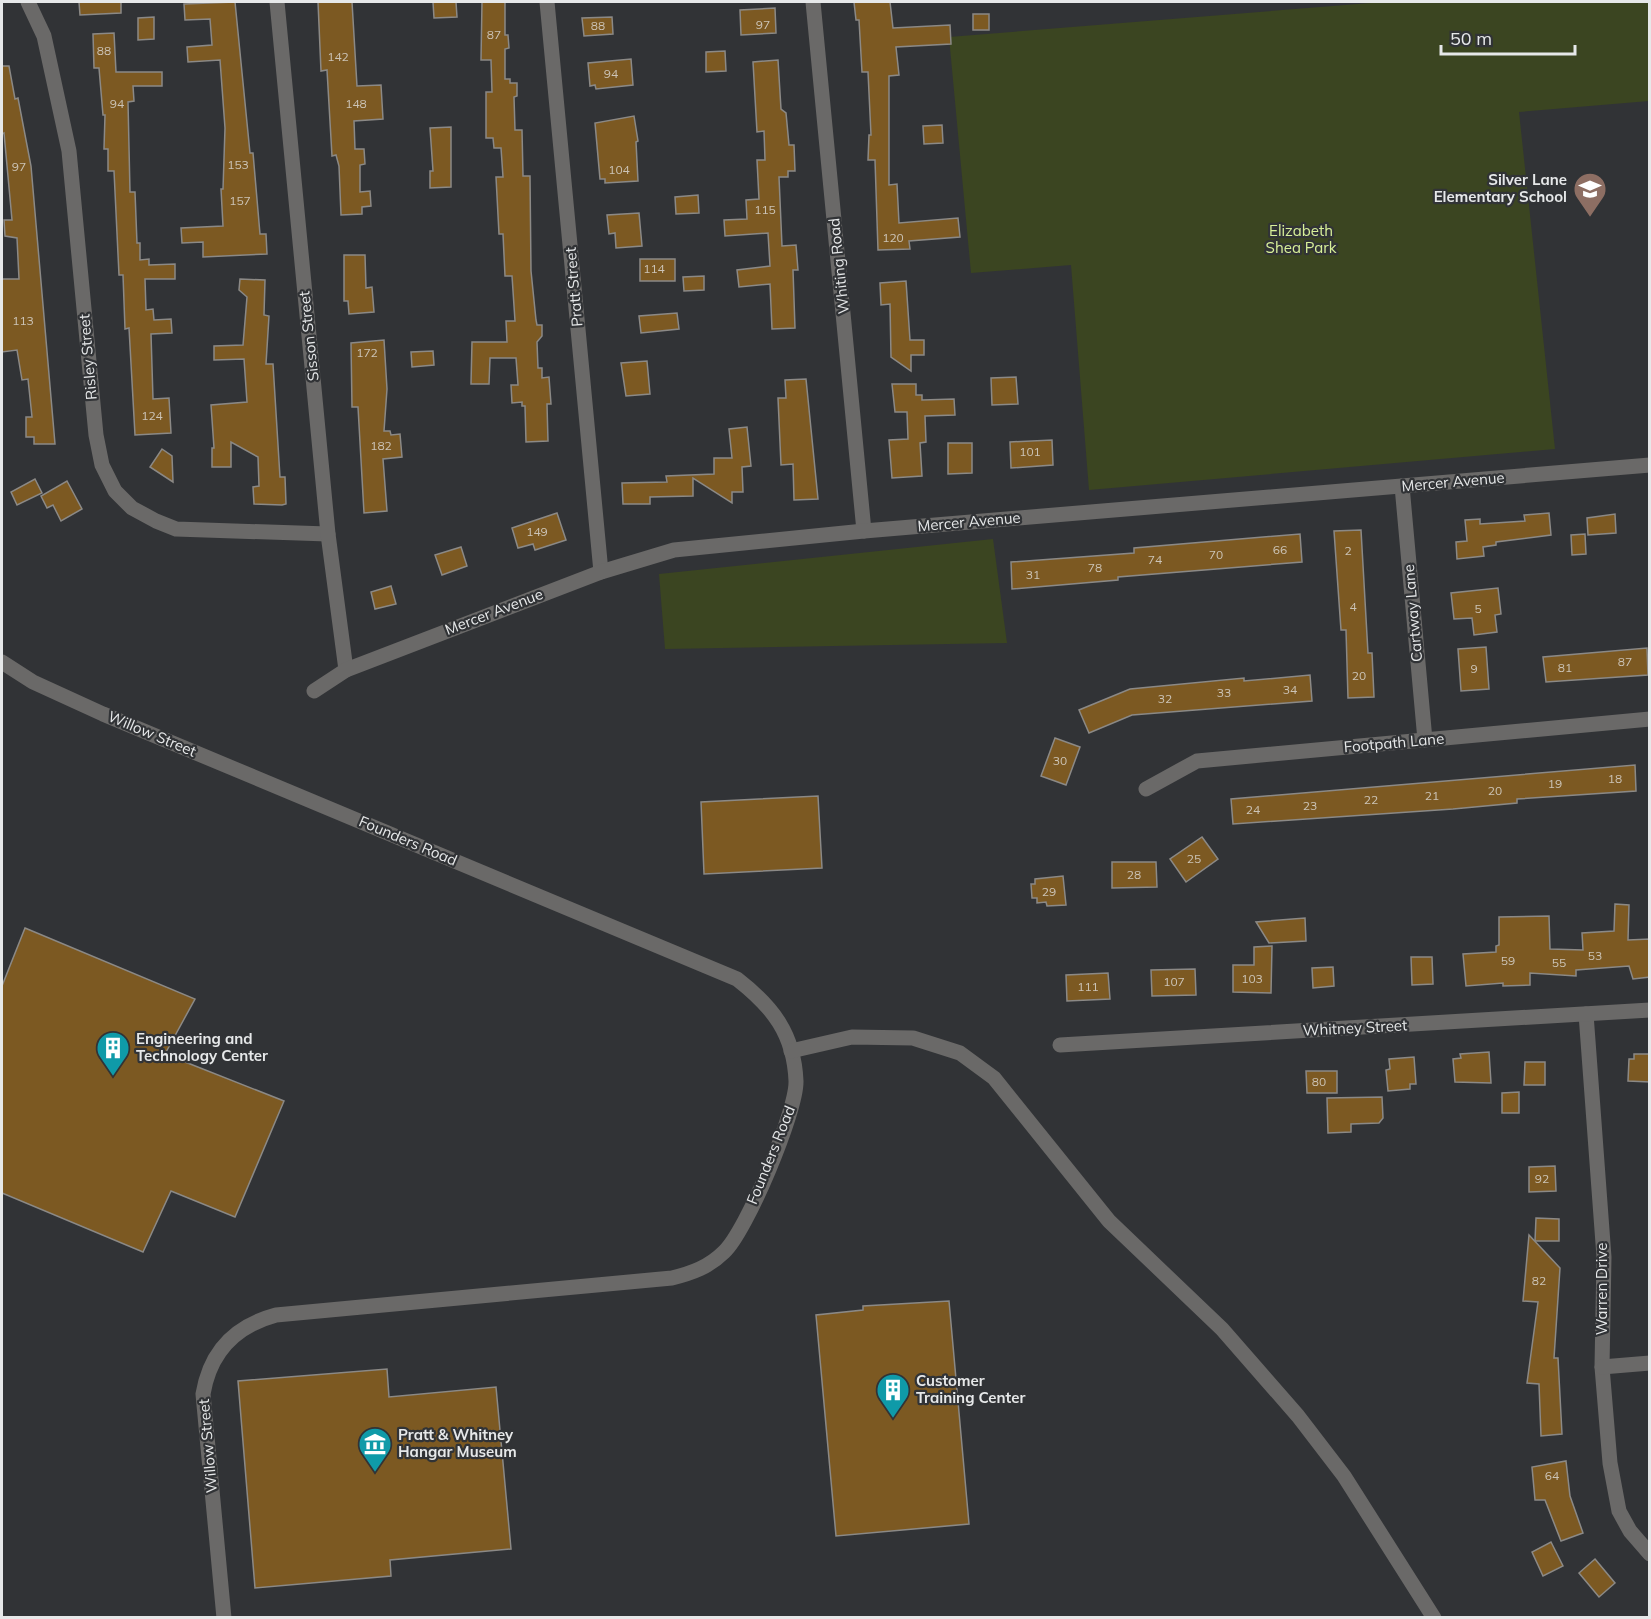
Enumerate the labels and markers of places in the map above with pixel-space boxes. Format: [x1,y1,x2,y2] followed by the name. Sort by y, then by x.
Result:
[1434,170,1567,206] place label: Silver Lane Elementary School
[1572,171,1608,218] school or university icon: Silver Lane Elementary School
[136,1029,268,1065] place label: Engineering and Technology Center
[95,1030,131,1077] building icon: Engineering and Technology Center
[916,1371,1025,1407] place label: Customer Training Center
[875,1372,911,1419] building icon: Customer Training Center
[398,1425,517,1461] place label: Pratt & Whitney Hangar Museum
[357,1426,393,1473] museum icon: Pratt & Whitney Hangar Museum

